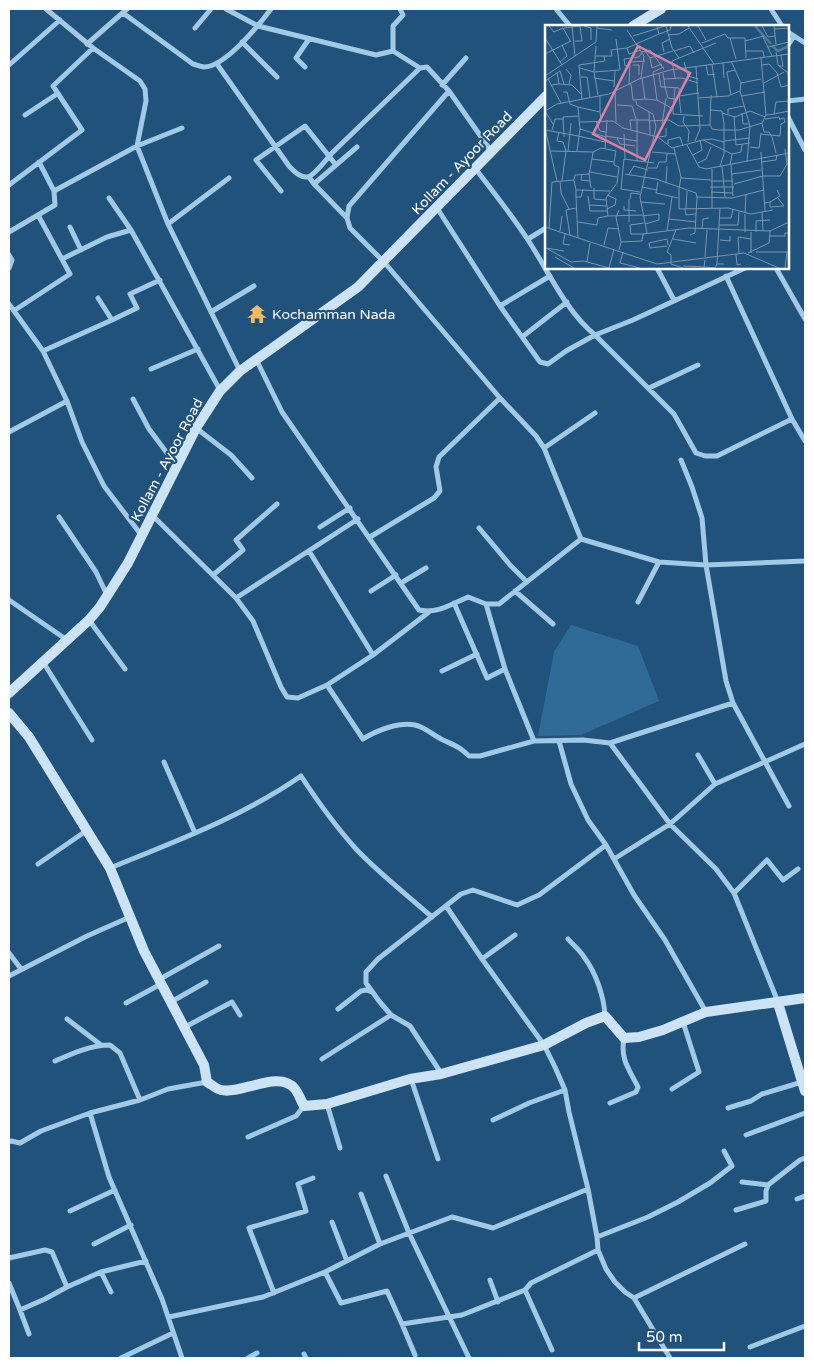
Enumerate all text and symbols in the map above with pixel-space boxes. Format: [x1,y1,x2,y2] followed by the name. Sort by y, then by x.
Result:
[545,25,789,269] inset map
[408,108,516,218] street label: Kollam - Ayoor Road
[246,303,268,325] temple icon: Kochamman Nada
[272,306,395,323] place label: Kochamman Nada
[127,395,207,525] street label: Kollam - Ayoor Road
[639,1320,724,1352] scale bar
[646,1328,683,1346] text: 50 m

